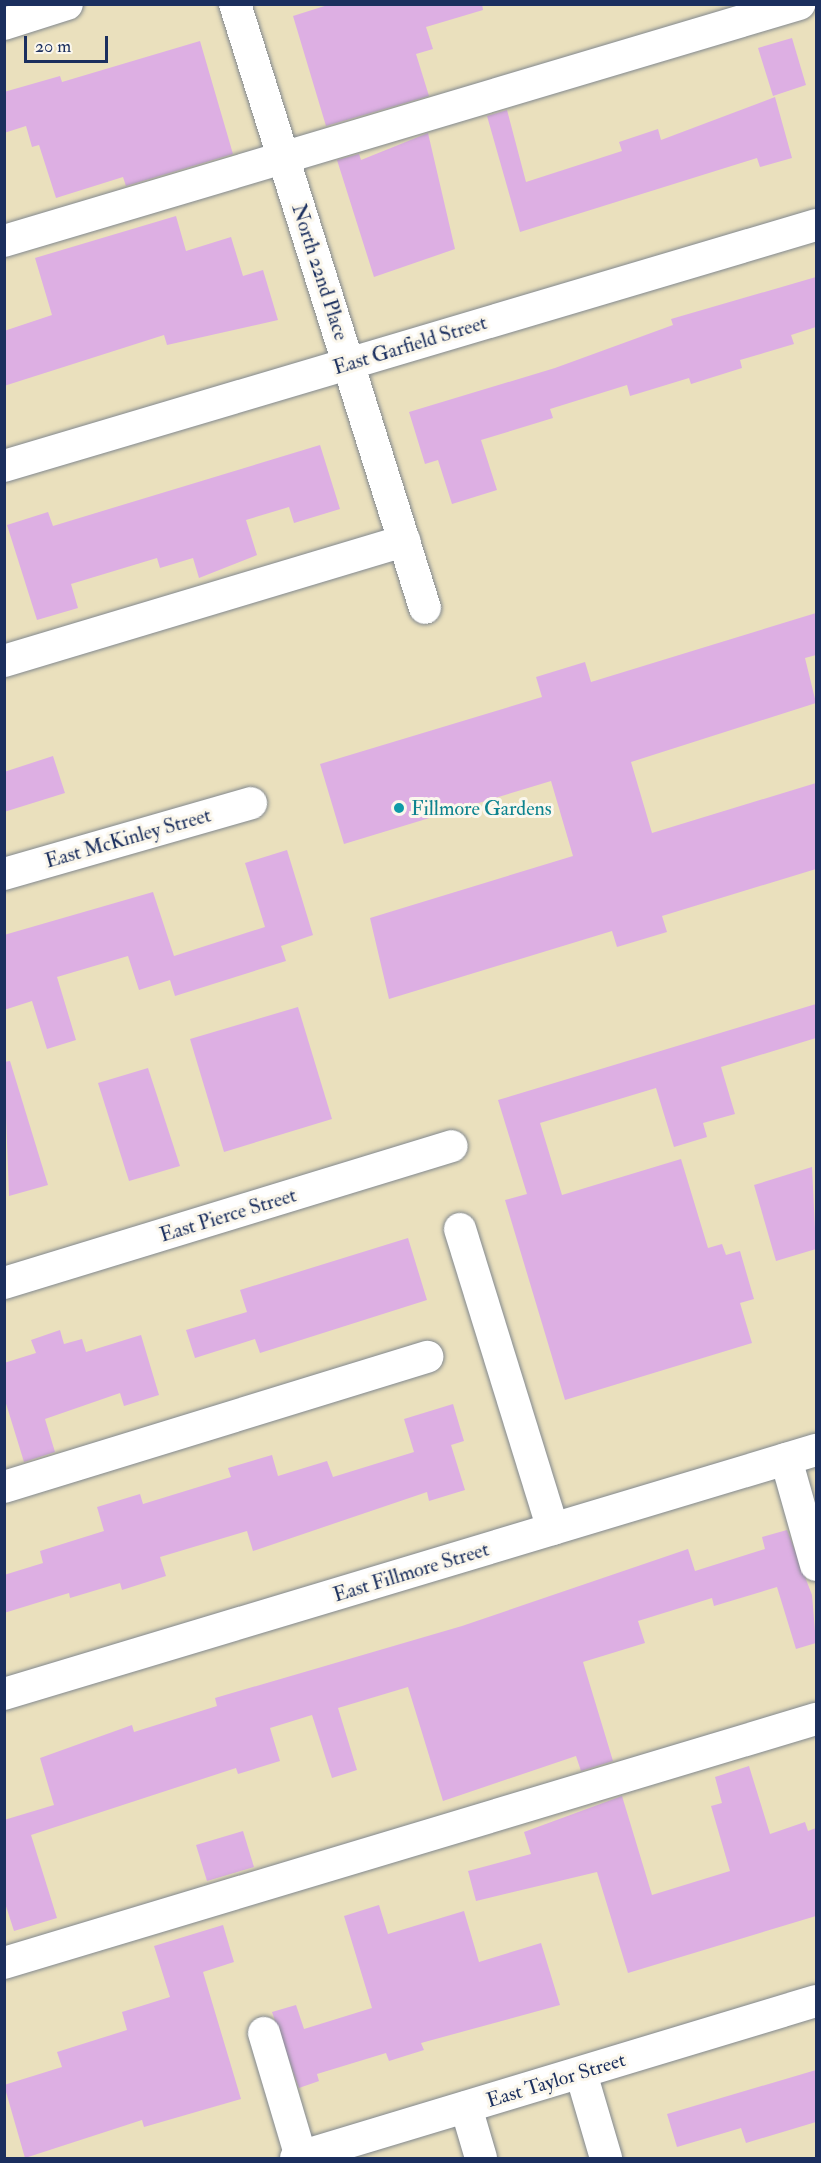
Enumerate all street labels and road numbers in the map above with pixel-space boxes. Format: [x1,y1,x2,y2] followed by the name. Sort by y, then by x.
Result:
[287,201,353,343] street label: North 22nd Place
[330,310,490,380] street label: East Garfield Street
[42,803,214,873] street label: East McKinley Street
[157,1183,299,1247] street label: East Pierce Street
[330,1537,492,1607] street label: East Fillmore Street
[484,2047,628,2113] street label: East Taylor Street

